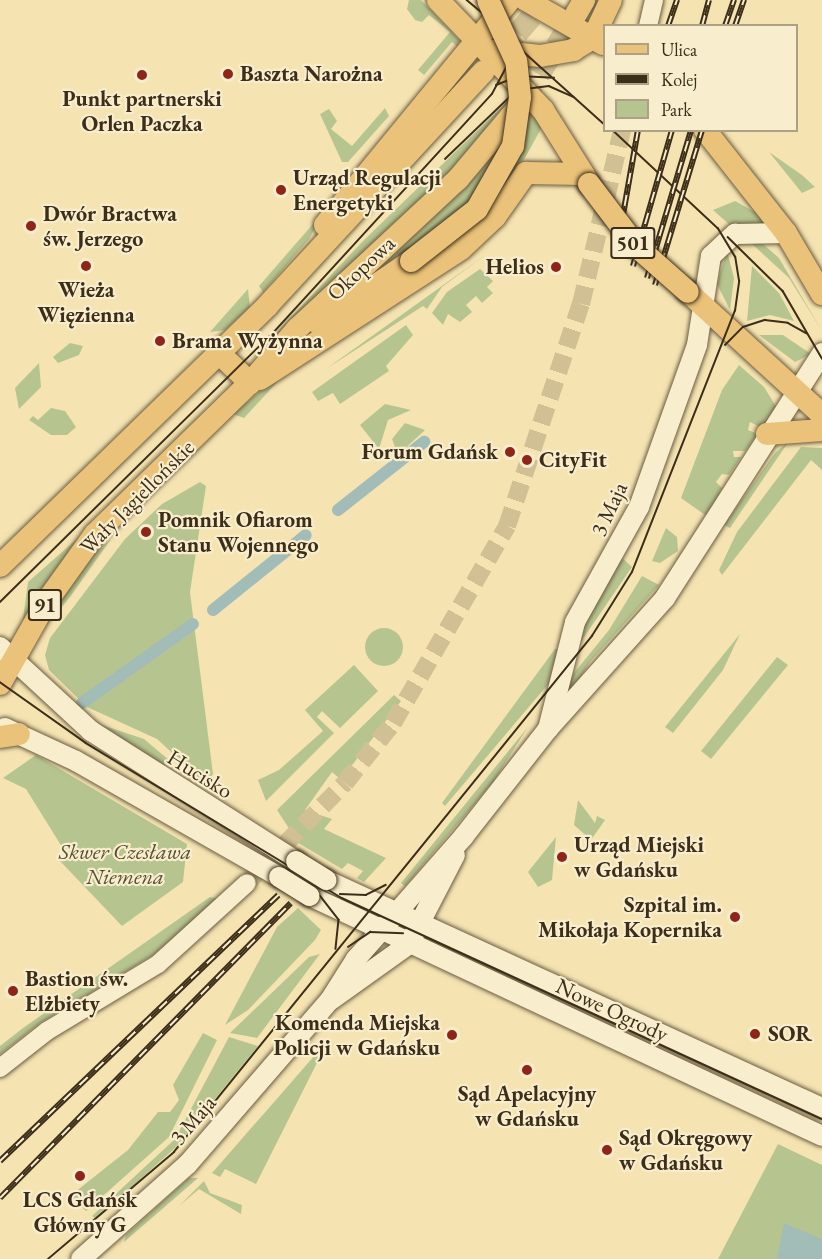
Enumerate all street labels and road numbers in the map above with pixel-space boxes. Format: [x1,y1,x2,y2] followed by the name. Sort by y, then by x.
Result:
[609,225,657,261] road number: 501
[321,230,401,306] street label: Okopowa
[74,434,200,560] street label: Wały Jagiellońskie
[585,478,633,540] street label: 3 Maja
[27,587,63,623] road number: 91
[162,744,238,804] street label: Hucisko
[552,973,672,1047] street label: Nowe Ogrody
[164,1090,222,1150] street label: 3 Maja

